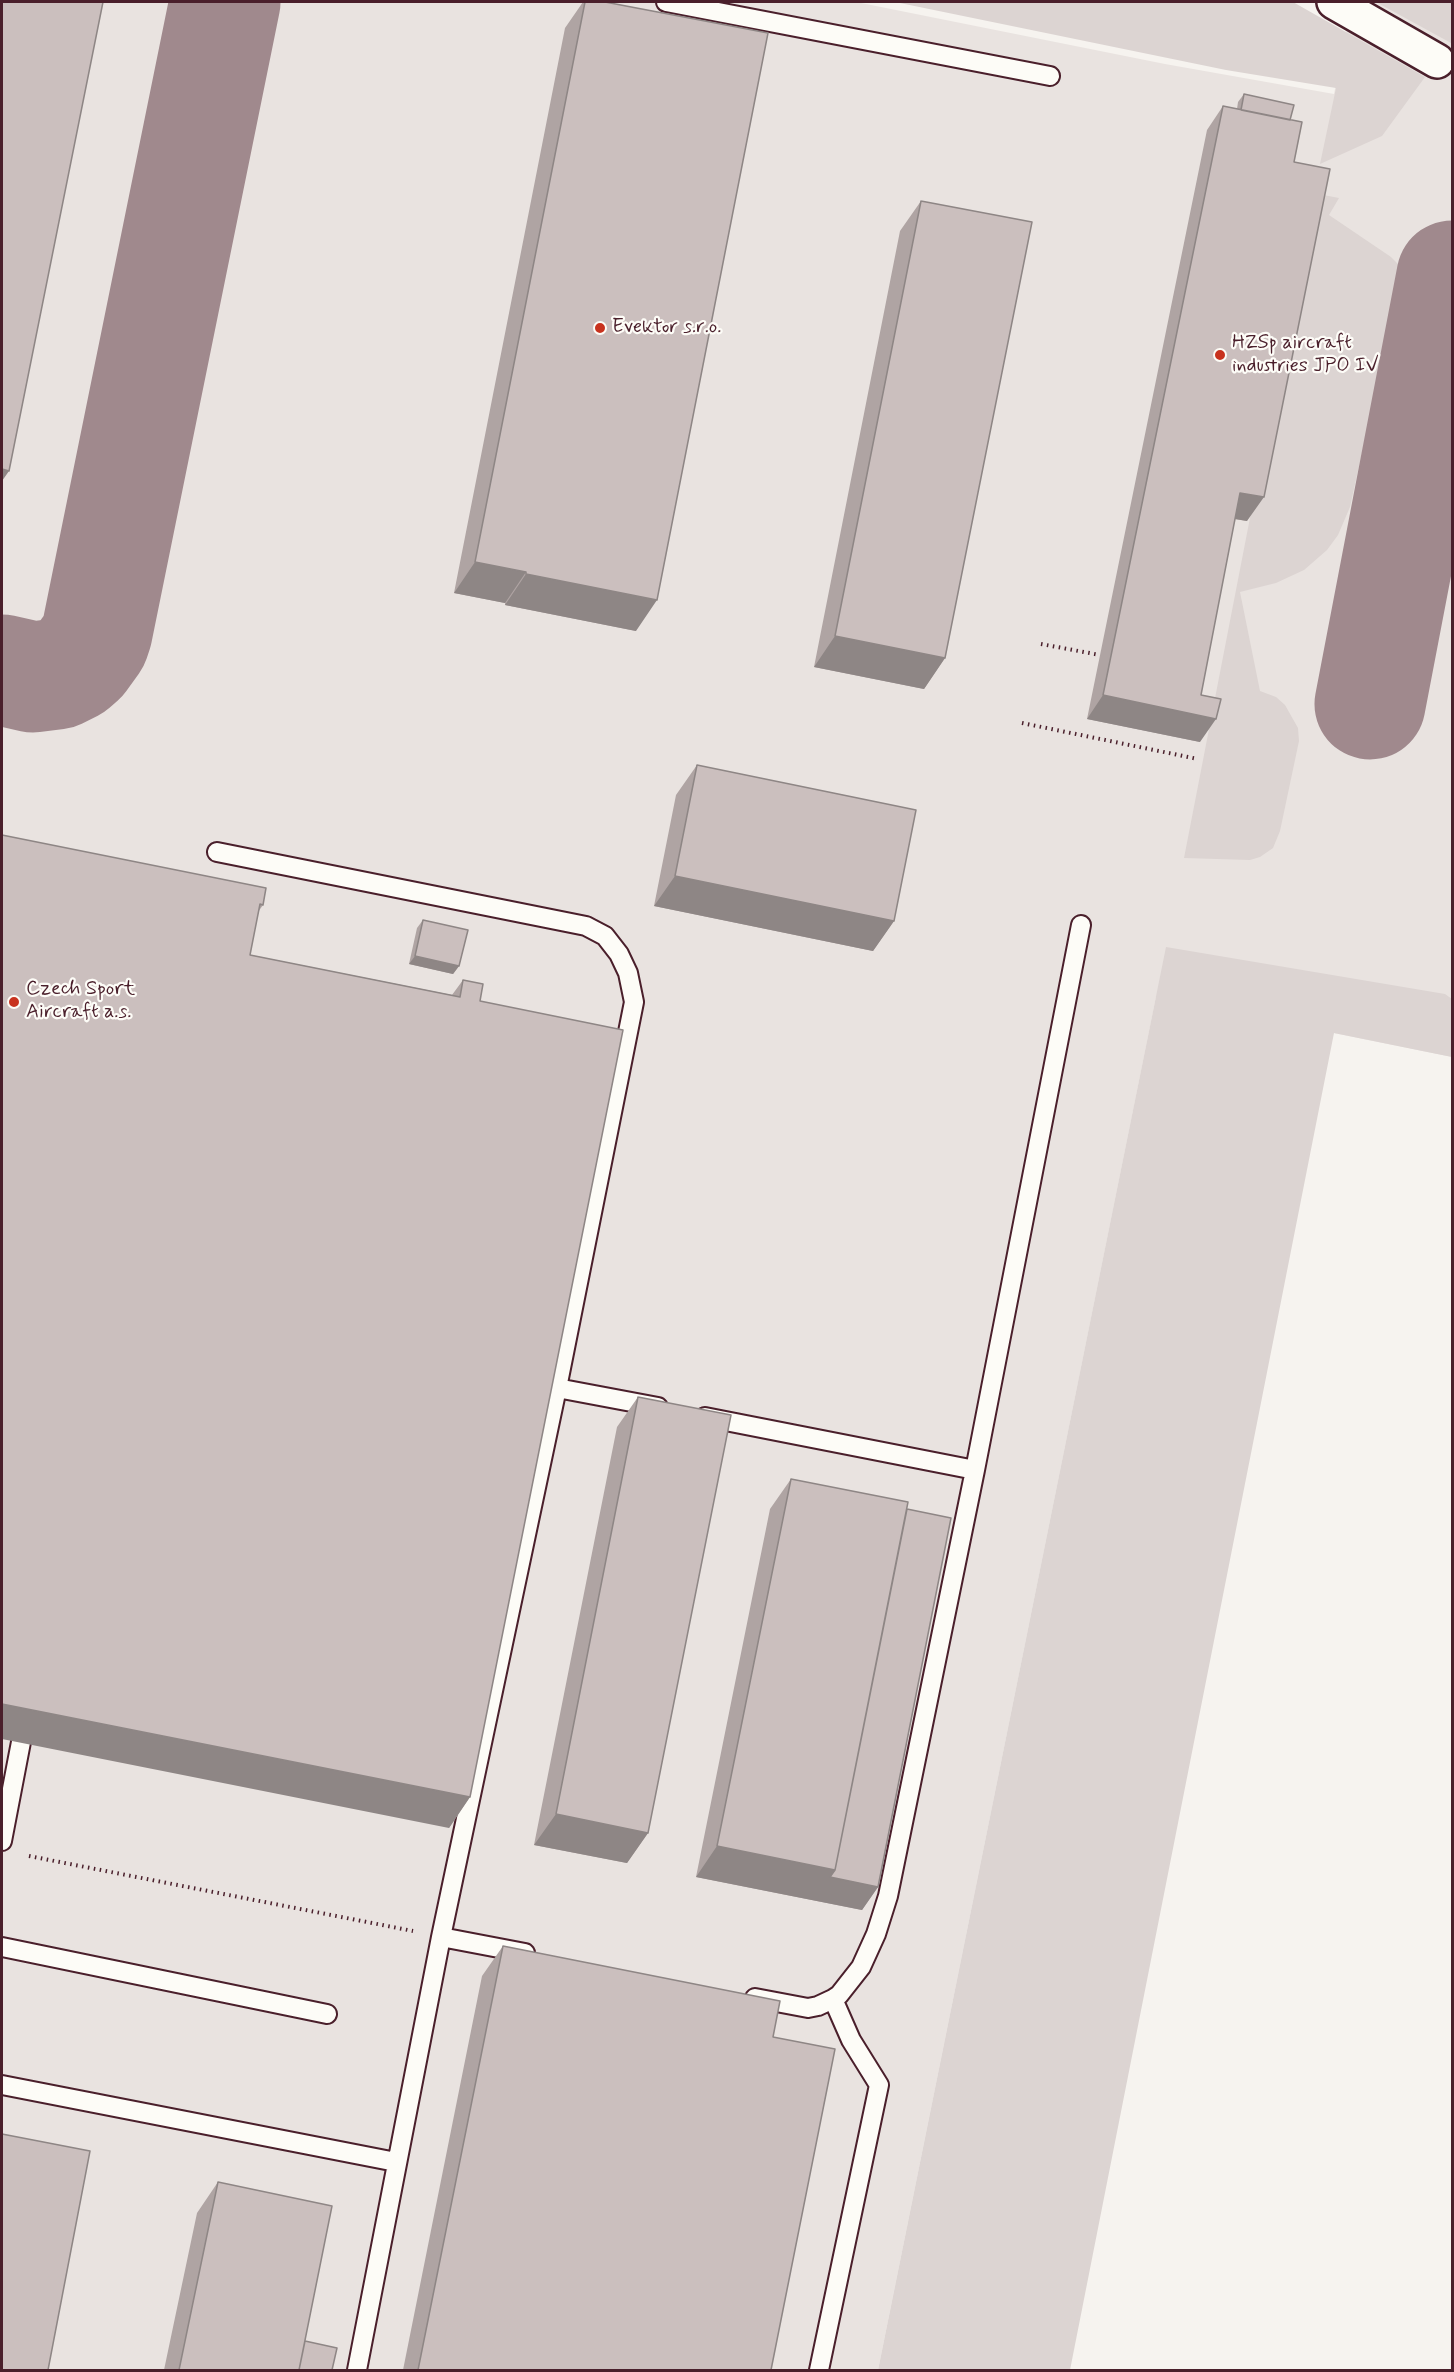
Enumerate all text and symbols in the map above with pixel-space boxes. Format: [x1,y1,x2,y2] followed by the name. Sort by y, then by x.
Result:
[612,316,721,340] place label: Evektor s.r.o.
[593,321,607,335] marker: Evektor s.r.o.
[1232,332,1379,379] place label: HZSp aircraft industries JPO IV
[1213,348,1227,362] marker: HZSp aircraft industries JPO IV
[26,978,135,1025] place label: Czech Sport Aircraft a.s.
[7,995,21,1009] marker: Czech Sport Aircraft a.s.

